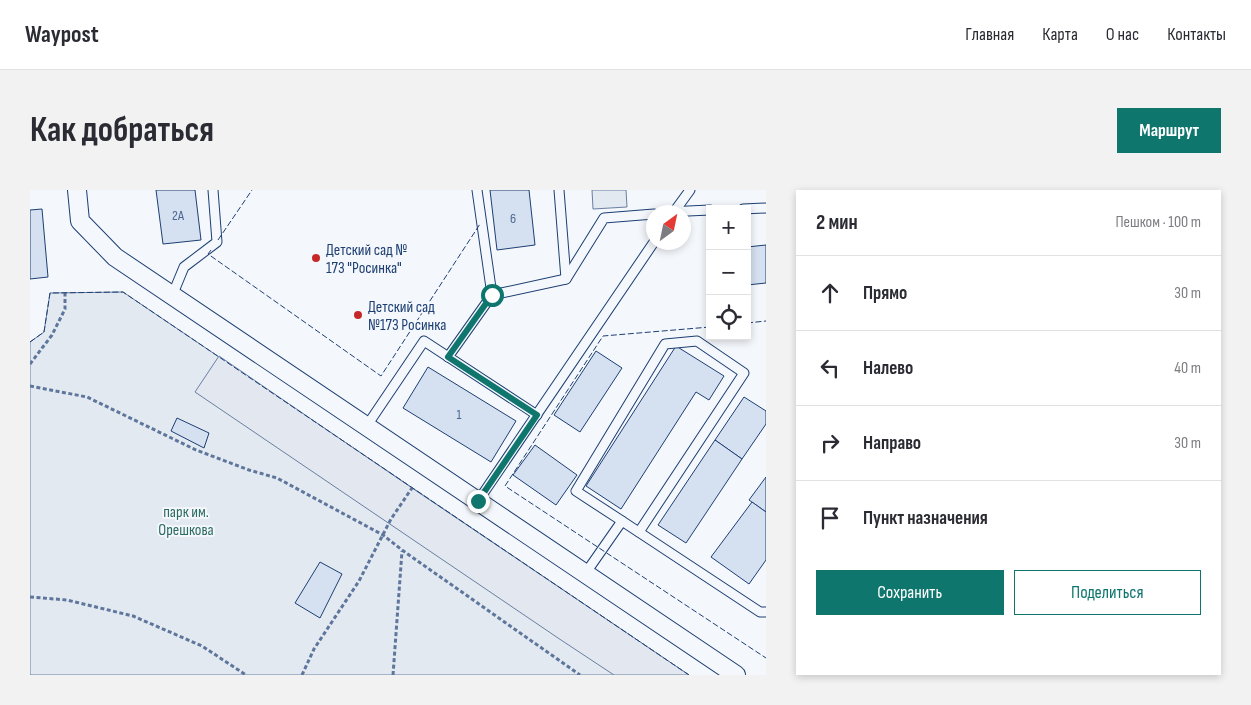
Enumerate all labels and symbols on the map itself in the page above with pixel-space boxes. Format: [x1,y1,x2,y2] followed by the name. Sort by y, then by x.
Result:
[646,205,691,250] north arrow
[172,207,185,224] house number: 2А
[510,210,516,227] house number: 6
[326,241,407,278] place label: Детский сад № 173 "Росинка"
[310,252,322,264] marker: Детский сад № 173 "Росинка"
[481,284,504,307] route start
[368,298,446,335] place label: Детский сад №173 Росинка
[352,309,364,321] marker: Детский сад №173 Росинка
[457,406,462,423] house number: 1
[467,490,490,513] route end
[158,503,214,540] park label: парк им. Орешкова

